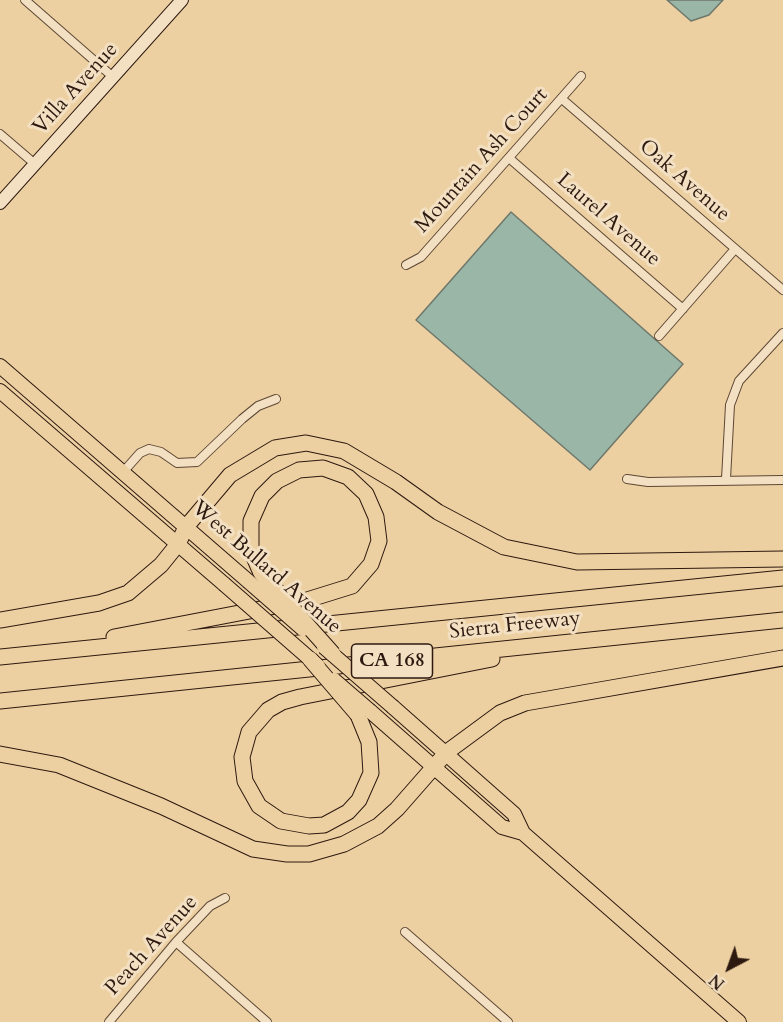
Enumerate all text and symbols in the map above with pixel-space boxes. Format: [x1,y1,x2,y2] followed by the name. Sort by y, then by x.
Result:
[28,38,124,140] street label: Villa Avenue
[410,83,554,239] street label: Mountain Ash Court
[633,135,735,227] street label: Oak Avenue
[551,168,665,272] street label: Laurel Avenue
[186,496,346,640] street label: West Bullard Avenue
[448,607,582,645] street label: Sierra Freeway
[352,644,432,678] road number: CA 168
[101,891,203,1001] street label: Peach Avenue
[699,938,759,998] north arrow
[705,969,730,994] text: N

